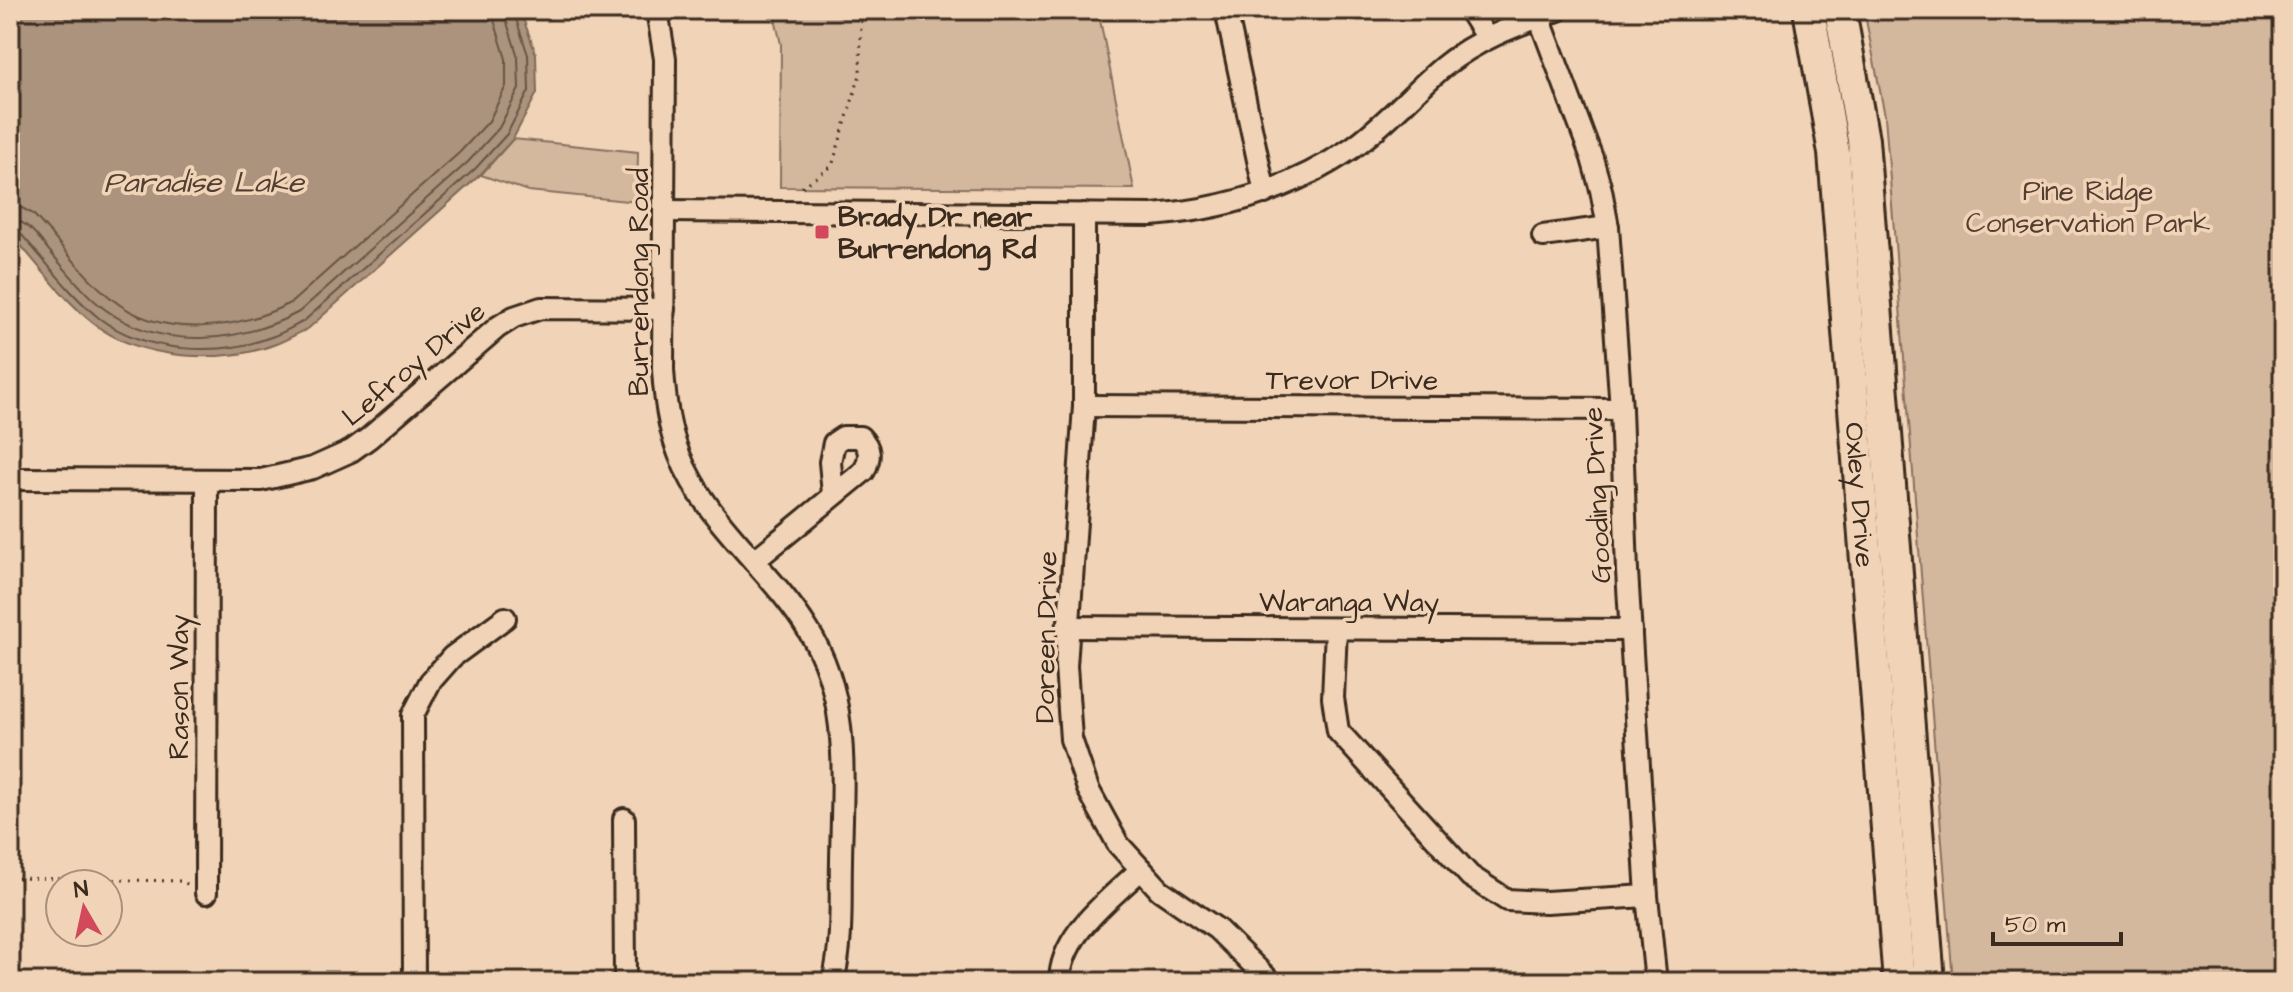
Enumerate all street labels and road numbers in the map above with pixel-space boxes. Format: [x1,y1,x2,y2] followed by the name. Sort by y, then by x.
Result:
[620,168,660,396] street label: Burrendong Road
[334,293,495,437] street label: Lefroy Drive
[1266,361,1438,400] street label: Trevor Drive
[1573,406,1623,584] street label: Gooding Drive
[1834,421,1884,569] street label: Oxley Drive
[1025,551,1068,724] street label: Doreen Drive
[1259,583,1439,624] street label: Waranga Way
[160,614,201,760] street label: Rason Way

